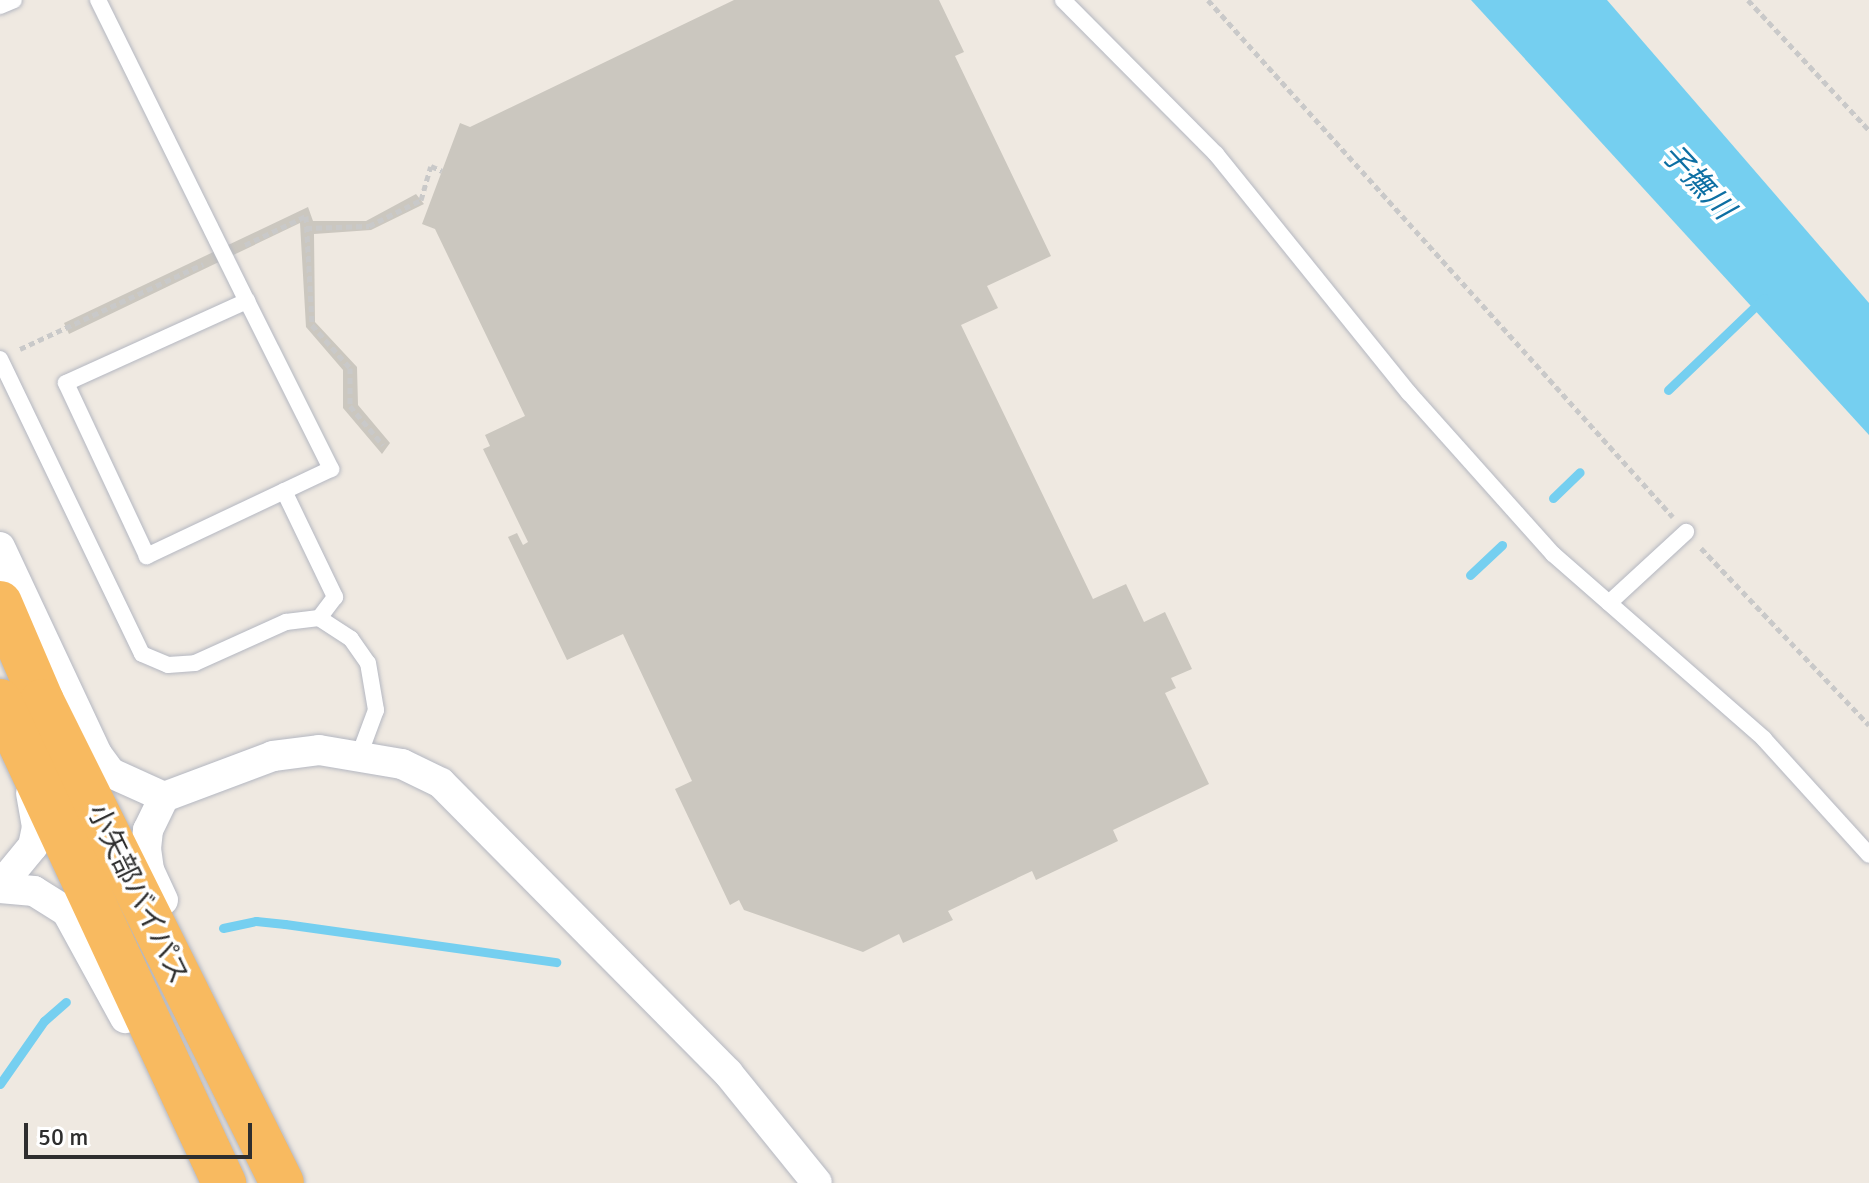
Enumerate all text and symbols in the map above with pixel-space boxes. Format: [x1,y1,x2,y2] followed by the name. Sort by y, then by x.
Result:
[1653,137,1741,227] water label: 子撫川
[80,799,196,989] street label: 小矢部バイパス
[28,1107,256,1157] scale bar
[38,1122,88,1152] text: 50 m

